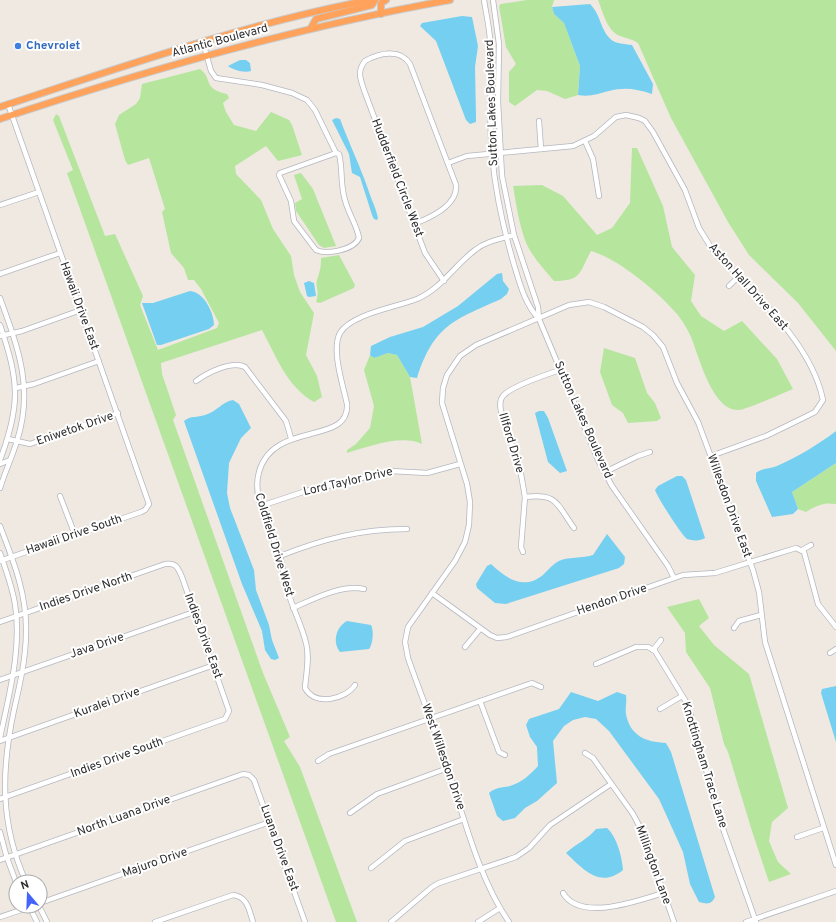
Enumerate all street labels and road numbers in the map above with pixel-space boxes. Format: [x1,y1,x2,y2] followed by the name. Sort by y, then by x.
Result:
[170,20,270,62] street label: Atlantic Boulevard
[482,39,502,167] street label: Sutton Lakes Boulevard
[367,116,427,240] street label: Hudderfield Circle West
[704,240,792,334] street label: Aston Hall Drive East
[56,260,102,352] street label: Hawaii Drive East
[550,359,616,481] street label: Sutton Lakes Boulevard
[34,408,116,450] street label: Eniwetok Drive
[494,411,528,475] street label: Illford Drive
[703,452,755,560] street label: Willesdon Drive East
[302,464,394,500] street label: Lord Taylor Drive
[251,491,297,599] street label: Coldfield Drive West
[24,511,124,559] street label: Hawaii Drive South
[37,569,135,615] street label: Indies Drive North
[575,580,649,620] street label: Hendon Drive
[180,591,226,681] street label: Indies Drive East
[68,629,126,663] street label: Java Drive
[72,684,142,722] street label: Kuralei Drive
[677,700,731,830] street label: Knottingham Trace Lane
[417,702,469,812] street label: West Willesdon Drive
[68,734,166,782] street label: Indies Drive South
[75,792,173,840] street label: North Luana Drive
[256,803,302,893] street label: Luana Drive East
[631,823,675,907] street label: Millington Lane
[120,844,190,882] street label: Majuro Drive

